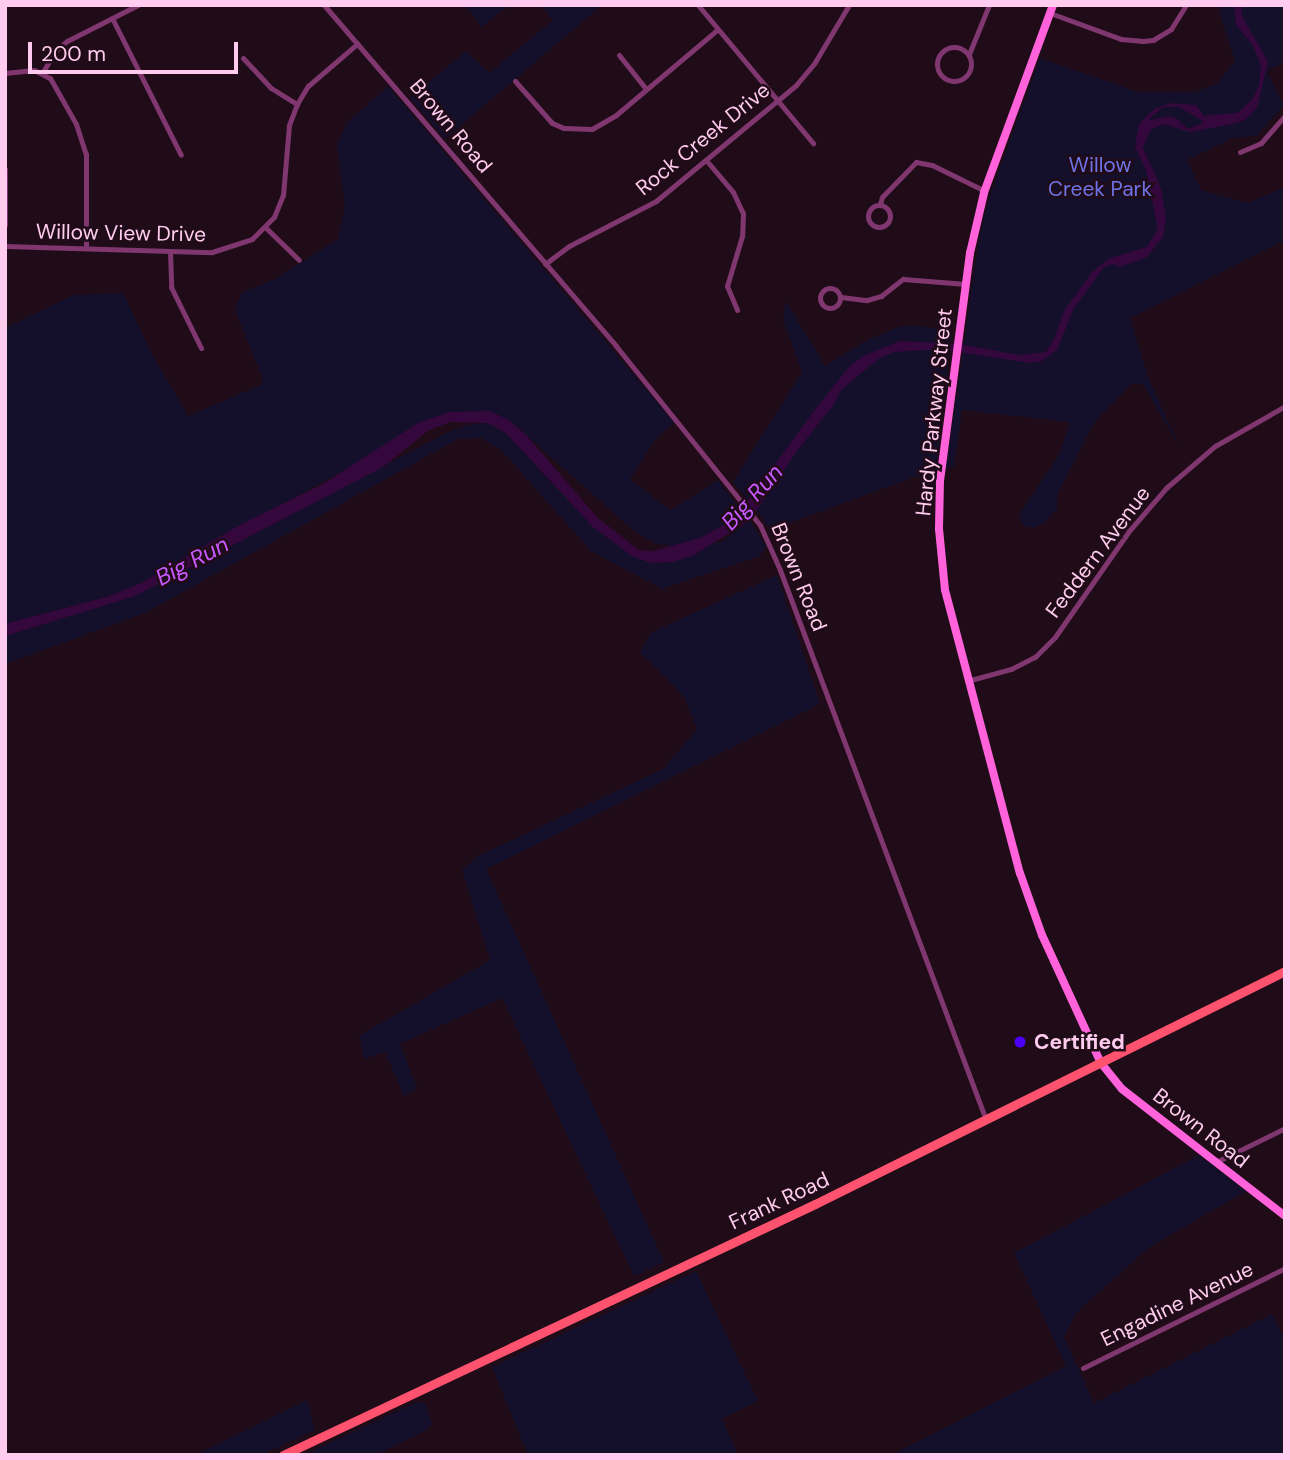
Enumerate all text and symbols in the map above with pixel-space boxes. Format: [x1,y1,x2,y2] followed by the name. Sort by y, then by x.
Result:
[32,28,242,72] scale bar
[41,40,106,68] text: 200 m
[405,74,497,178] street label: Brown Road
[631,77,775,201] street label: Rock Creek Drive
[1048,152,1152,202] park label: Willow Creek Park
[36,219,206,247] street label: Willow View Drive
[911,307,957,517] street label: Hardy Parkway Street
[715,459,789,535] water label: Big Run
[1040,481,1156,623] street label: Feddern Avenue
[766,519,832,635] street label: Brown Road
[151,530,233,592] water label: Big Run
[1034,1029,1125,1055] place label: Certified
[1012,1034,1028,1050] marker: Certified
[1148,1083,1254,1173] street label: Brown Road
[725,1167,833,1235] street label: Frank Road
[1097,1256,1257,1352] street label: Engadine Avenue

